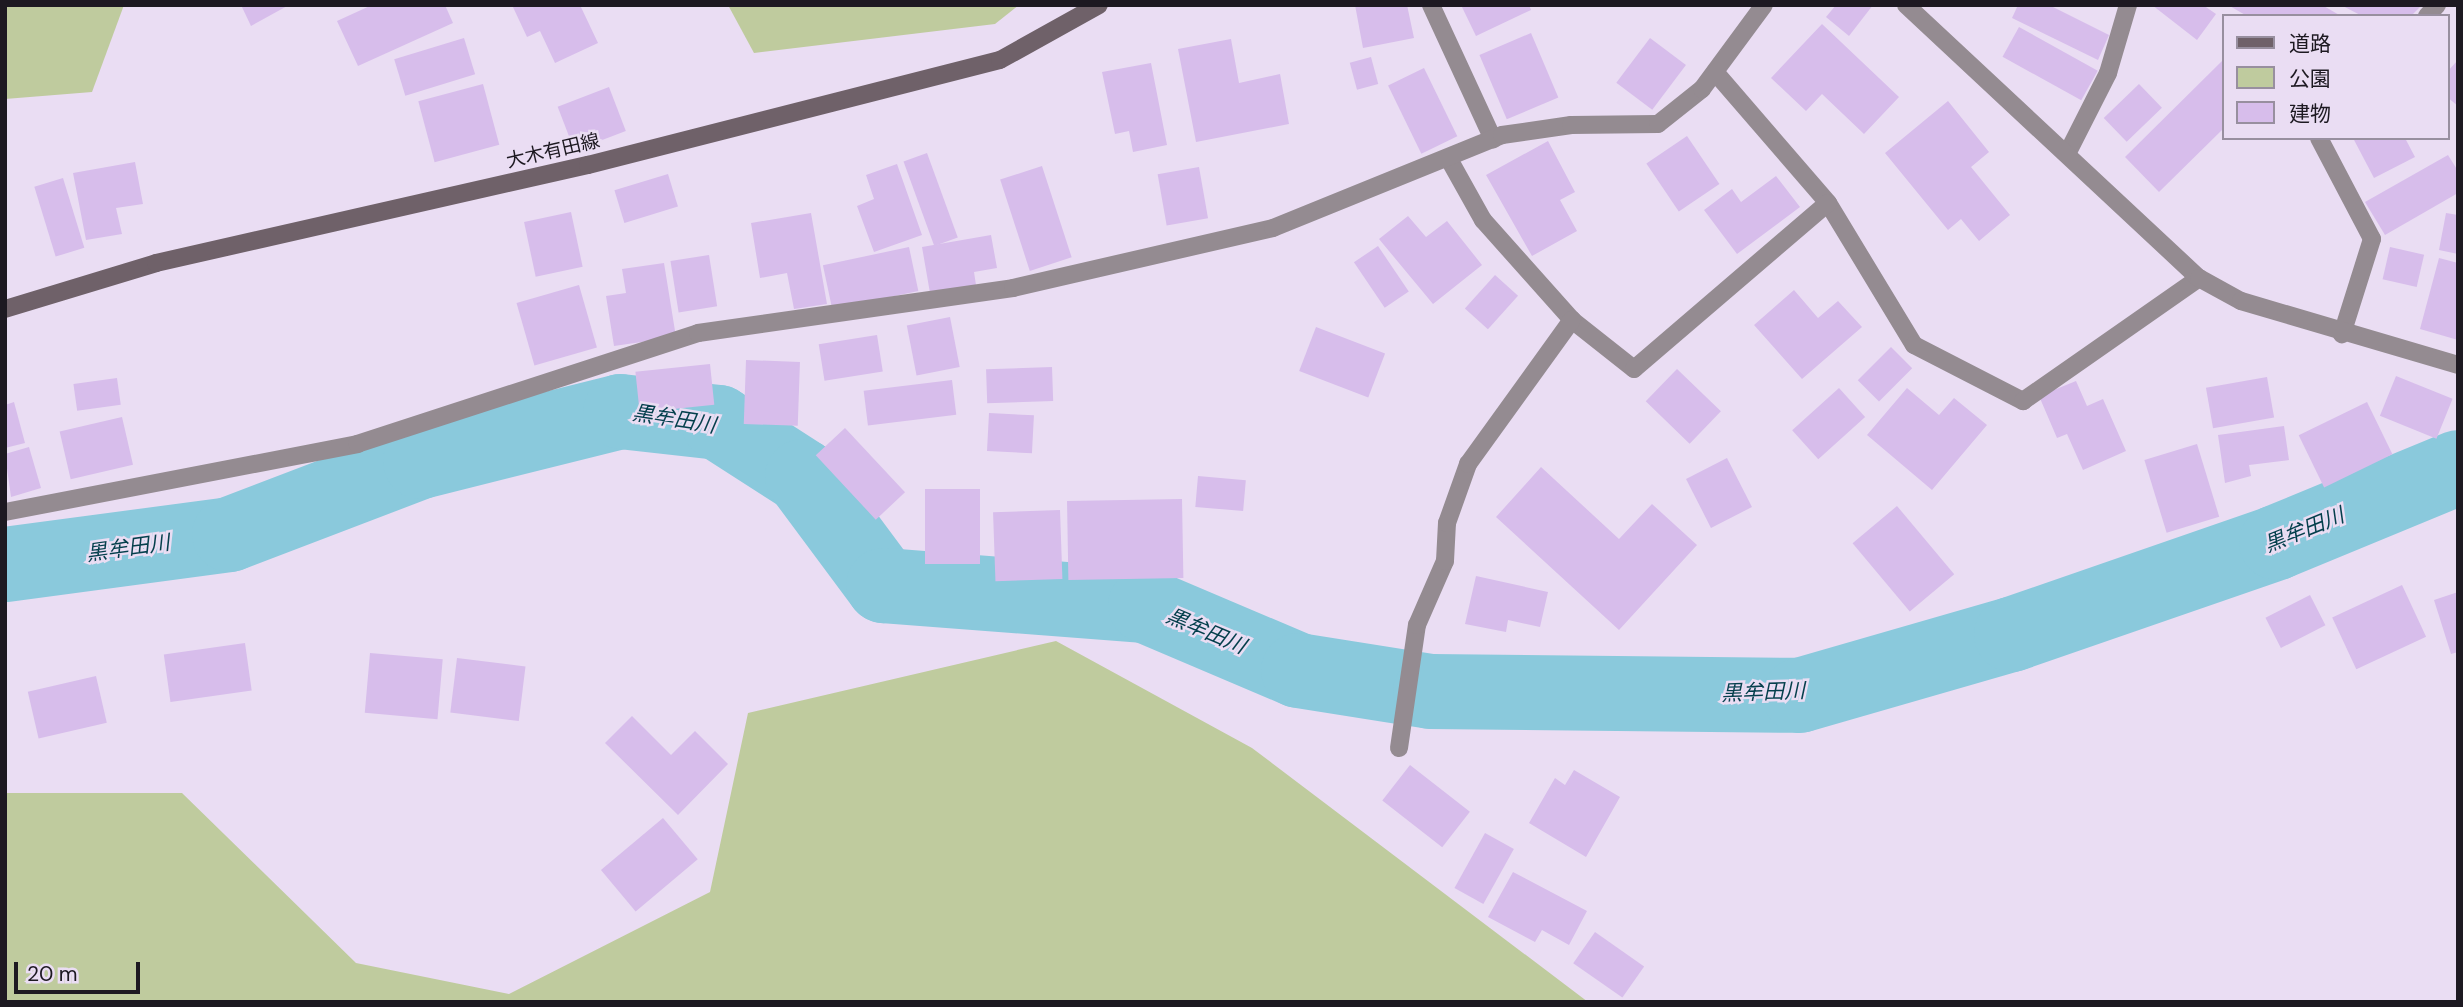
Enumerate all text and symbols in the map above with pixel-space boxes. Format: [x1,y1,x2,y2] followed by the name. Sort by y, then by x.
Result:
[2222,14,2449,140] legend
[2289,30,2331,58] text: 道路
[2289,65,2331,93] text: 公園
[2289,100,2331,128] text: 建物
[504,129,602,173] street label: 大木有田線
[631,400,717,438] water label: 黒牟田川
[2260,503,2348,557] water label: 黒牟田川
[85,530,171,566] water label: 黒牟田川
[1162,603,1250,659] water label: 黒牟田川
[1721,678,1805,706] water label: 黒牟田川
[18,948,144,992] scale bar
[27,960,78,988] text: 20 m

